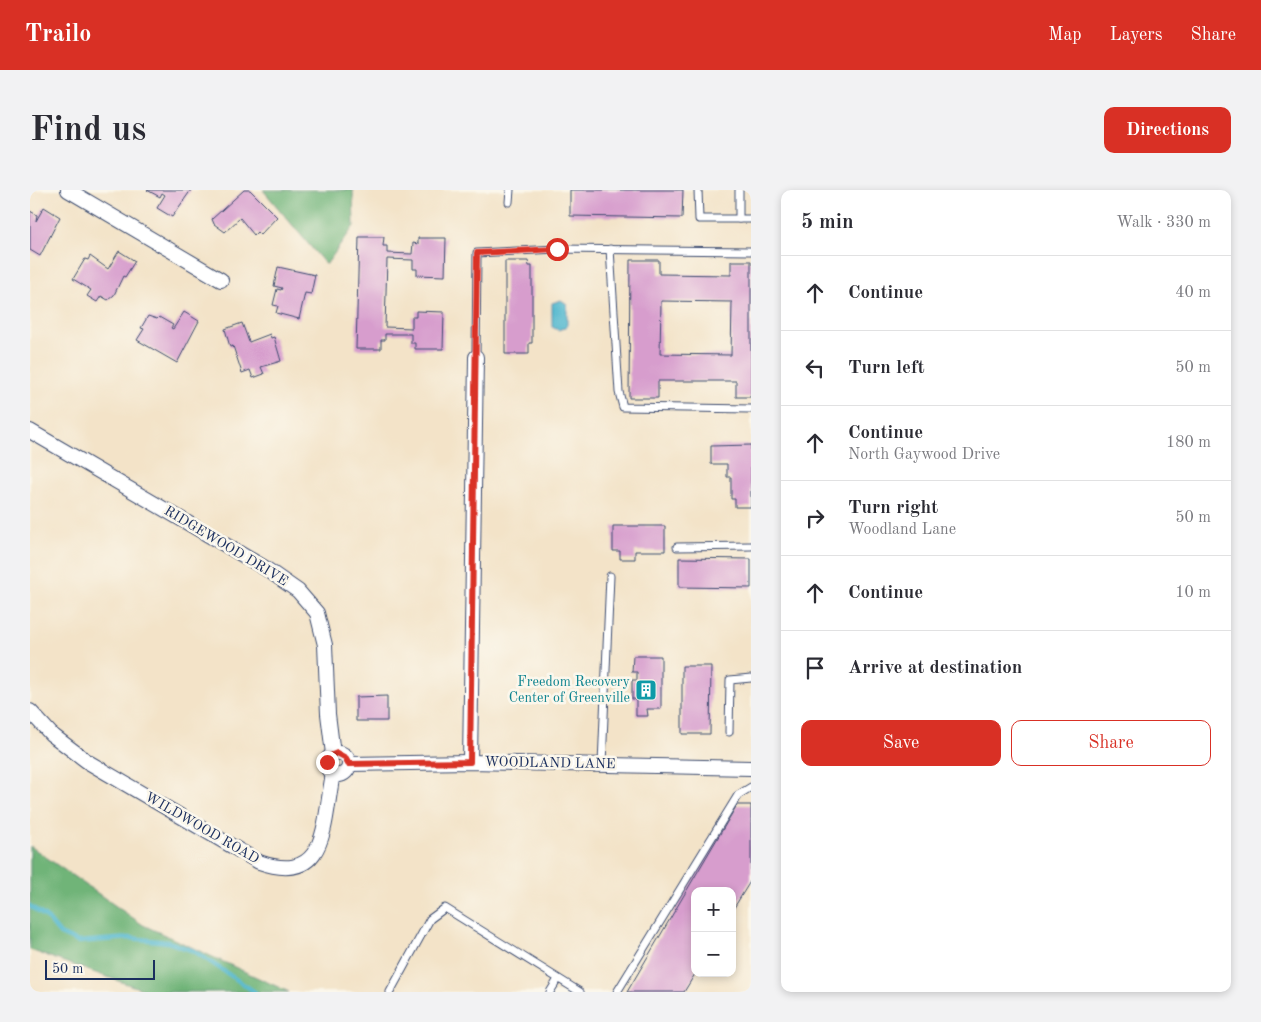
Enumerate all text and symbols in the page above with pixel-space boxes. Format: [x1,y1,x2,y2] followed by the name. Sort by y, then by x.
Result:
[25,23,91,47] text: Trailo
[1048,26,1082,44] text: Map
[1110,26,1162,44] text: Layers
[1190,26,1236,44] text: Share
[1104,107,1231,153] button: Directions
[30,113,146,148] text: Find us
[801,212,854,233] text: 5 min
[1116,215,1211,231] text: Walk · 330 m
[546,238,569,261] route start
[801,279,829,307] icon: ahead
[848,284,923,303] text: Continue
[1175,285,1211,301] text: 40 m
[801,354,829,382] icon: left
[848,359,925,378] text: Turn left
[1175,360,1211,376] text: 50 m
[848,424,923,443] text: Continue
[801,429,829,457] icon: ahead
[1166,435,1211,451] text: 180 m
[848,447,1000,463] text: North Gaywood Drive
[848,499,938,518] text: Turn right
[162,504,290,588] street label: RIDGEWOOD DRIVE
[801,504,829,532] icon: right
[1175,510,1211,526] text: 50 m
[848,522,956,538] text: Woodland Lane
[801,579,829,607] icon: ahead
[848,584,923,603] text: Continue
[1175,585,1211,601] text: 10 m
[801,654,829,682] icon: arrive
[848,659,1022,678] text: Arrive at destination
[509,675,631,705] place label: Freedom Recovery Center of Greenville
[634,678,658,702] building icon: Freedom Recovery Center of Greenville
[801,720,1001,766] button: Save
[1011,720,1211,766] button: Share
[316,751,339,774] route end
[484,755,616,771] street label: WOODLAND LANE
[143,790,262,866] street label: WILDWOOD ROAD
[691,887,736,977] map controls
[691,887,736,932] button: +
[691,932,736,977] button: −
[45,957,155,980] scale bar
[52,962,83,976] text: 50 m

